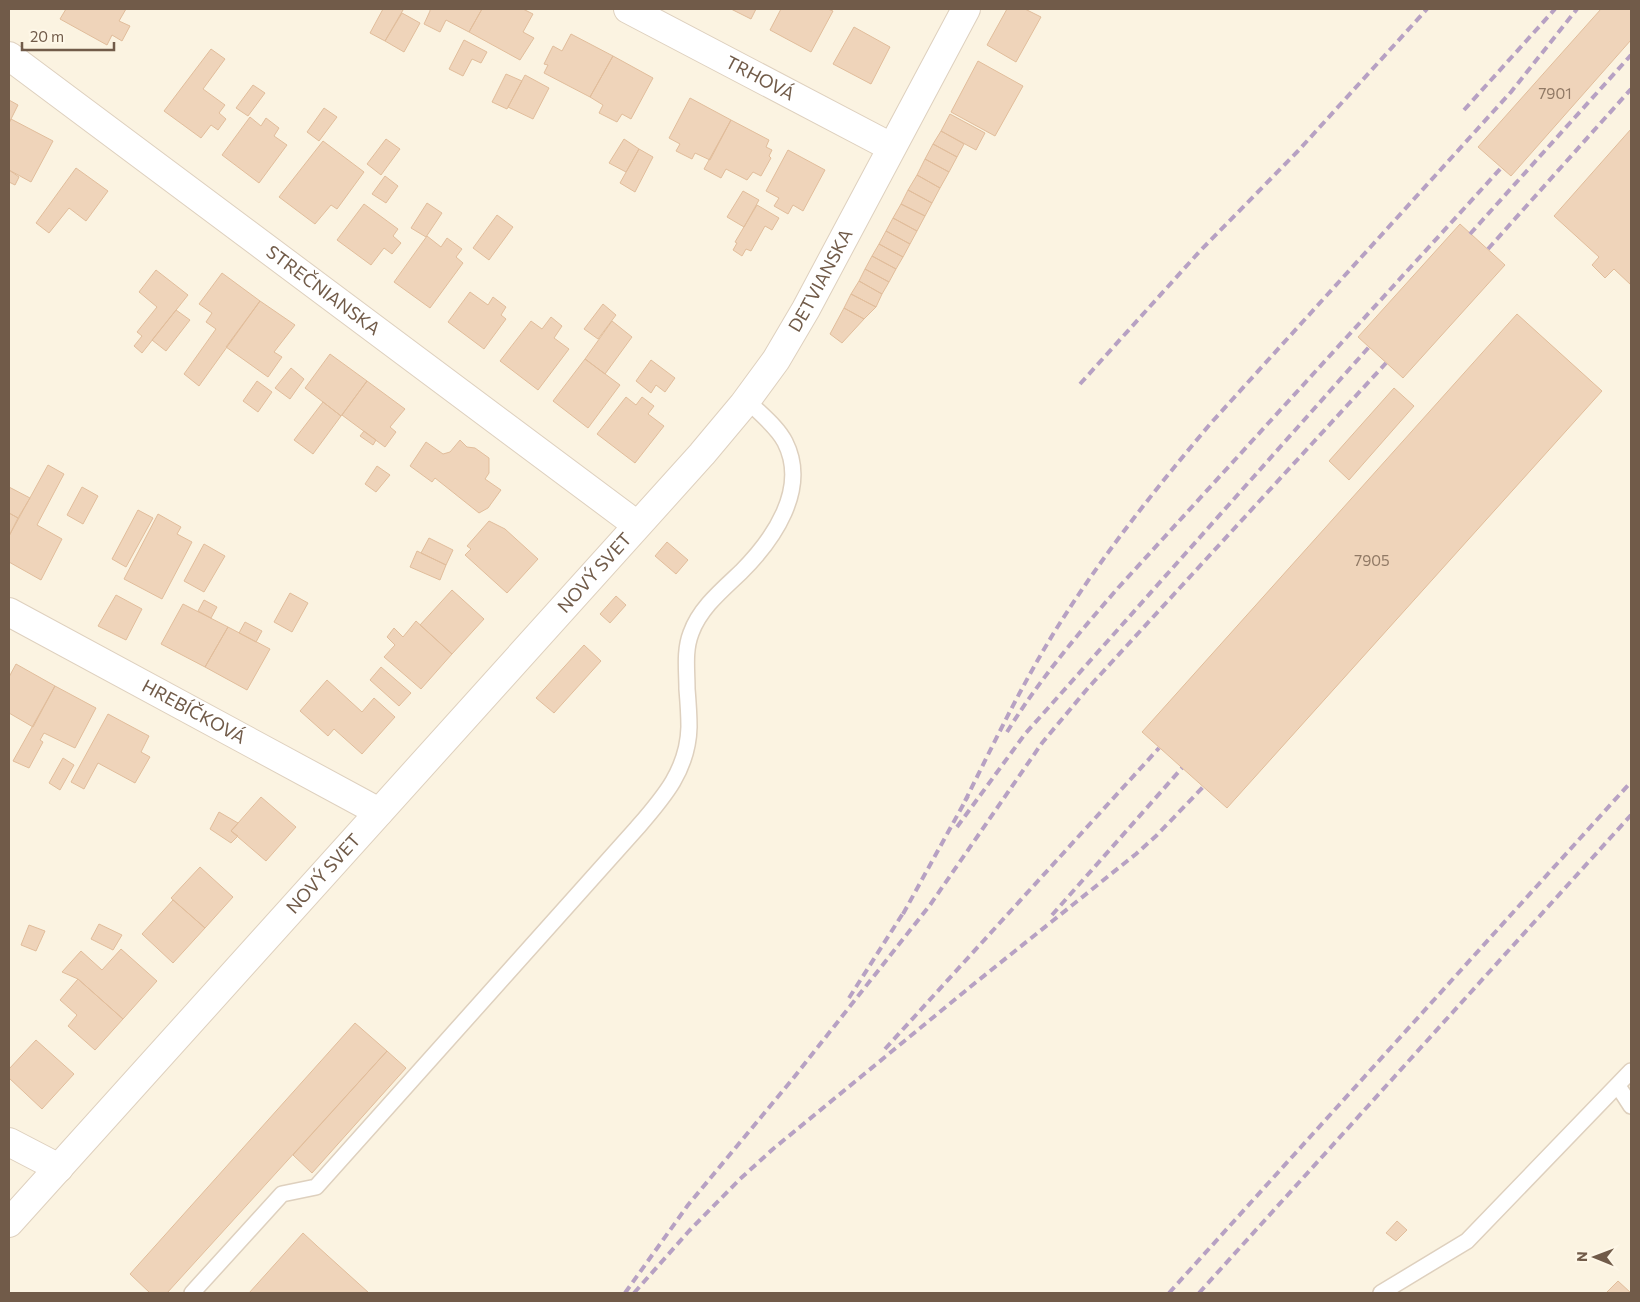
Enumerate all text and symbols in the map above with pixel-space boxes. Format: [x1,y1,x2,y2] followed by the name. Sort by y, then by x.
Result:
[22,20,115,52] scale bar
[30,27,64,45] text: 20 m
[722,50,799,104] street label: TRHOVÁ
[1538,84,1572,102] house number: 7901
[783,225,857,336] street label: DETVIANSKA
[262,240,385,339] street label: STREČNIANSKA
[552,528,636,617] street label: NOVÝ SVET
[1354,551,1390,569] house number: 7905
[139,674,250,748] street label: HREBÍČKOVÁ
[281,829,365,918] street label: NOVÝ SVET
[1570,1232,1620,1282] north arrow
[1573,1251,1590,1262] text: N

